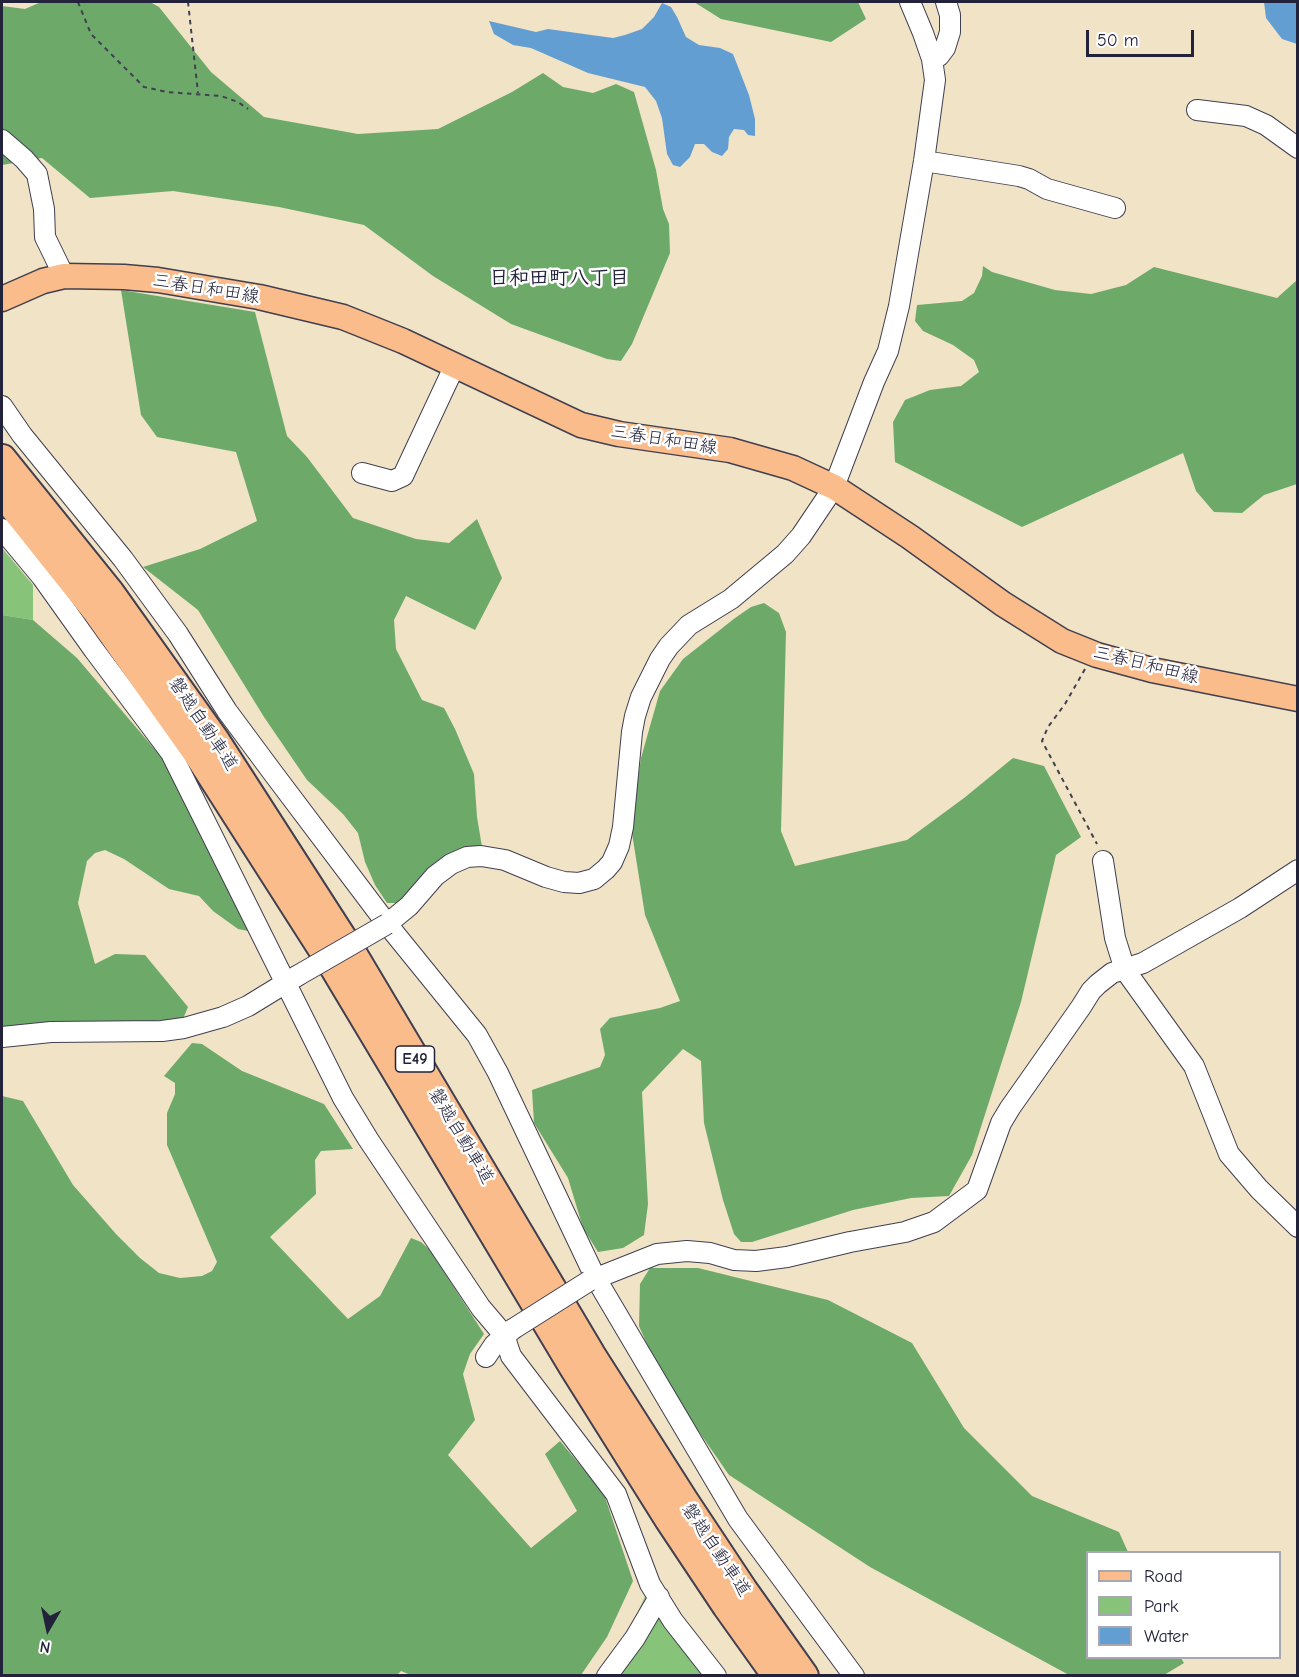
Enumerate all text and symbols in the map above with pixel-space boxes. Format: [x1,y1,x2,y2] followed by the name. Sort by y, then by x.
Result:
[1089,18,1197,56] scale bar
[1097,30,1139,51] text: 50 m
[489,266,629,290] district label: 日和田町八丁目
[151,270,261,308] street label: 三春日和田線
[609,421,719,459] street label: 三春日和田線
[1091,641,1201,689] street label: 三春日和田線
[164,673,242,775] street label: 磐越自動車道
[396,1046,434,1072] road number: E49
[424,1084,498,1188] street label: 磐越自動車道
[677,1499,755,1601] street label: 磐越自動車道
[1086,1551,1281,1659] legend
[1144,1566,1183,1587] text: Road
[1144,1596,1178,1617] text: Park
[18,1599,78,1659] north arrow
[1144,1626,1188,1647] text: Water
[39,1637,52,1656] text: N

